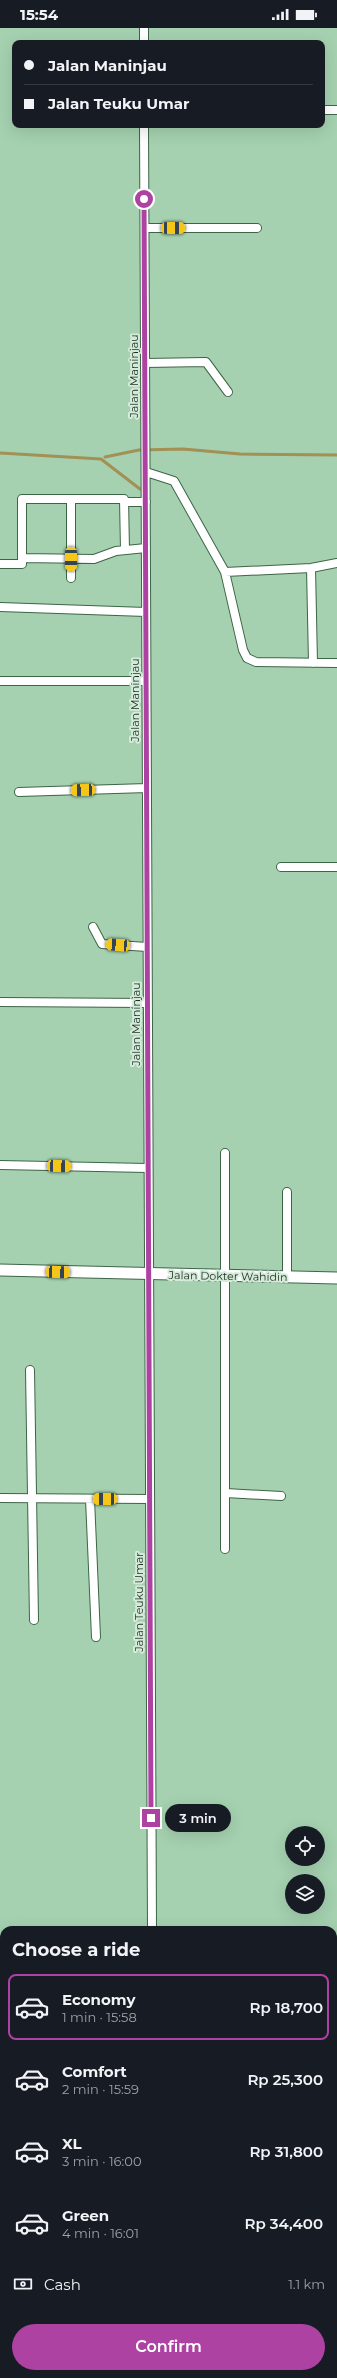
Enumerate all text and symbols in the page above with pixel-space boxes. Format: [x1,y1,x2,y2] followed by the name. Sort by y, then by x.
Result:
[20,5,58,24] text: 15:54
[48,56,167,75] text: Jalan Maninjau
[48,94,189,113] text: Jalan Teuku Umar
[135,190,153,208] route start
[161,222,185,234] car
[127,334,141,419] street label: Jalan Maninjau
[65,547,77,571] car
[128,658,142,743] street label: Jalan Maninjau
[71,784,95,796] car
[106,938,130,952] car
[129,982,143,1067] street label: Jalan Maninjau
[47,1160,71,1172] car
[46,1266,70,1278] car
[167,1268,288,1284] street label: Jalan Dokter Wahidin
[93,1493,117,1505] car
[132,1552,146,1653] street label: Jalan Teuku Umar
[165,1804,231,1832] callout: 3 min
[142,1809,160,1827] route end
[179,1810,217,1826] text: 3 min
[285,1826,325,1914] map controls
[285,1826,325,1866] button: locate
[285,1874,325,1914] button: layers
[12,1939,140,1961] text: Choose a ride
[14,1989,50,2025] icon: car
[62,1990,135,2009] text: Economy
[250,1998,323,2017] text: Rp 18,700
[62,2009,137,2025] text: 1 min · 15:58
[14,2061,50,2097] icon: car
[62,2062,127,2081] text: Comfort
[247,2070,323,2089] text: Rp 25,300
[62,2081,139,2097] text: 2 min · 15:59
[14,2133,50,2169] icon: car
[62,2134,81,2153] text: XL
[249,2142,323,2161] text: Rp 31,800
[62,2153,141,2169] text: 3 min · 16:00
[14,2205,50,2241] icon: car
[62,2206,109,2225] text: Green
[244,2214,323,2233] text: Rp 34,400
[62,2225,139,2241] text: 4 min · 16:01
[12,2273,34,2295] icon: cash
[44,2275,81,2294] text: Cash
[288,2276,325,2292] text: 1.1 km
[12,2324,325,2370] button: Confirm

